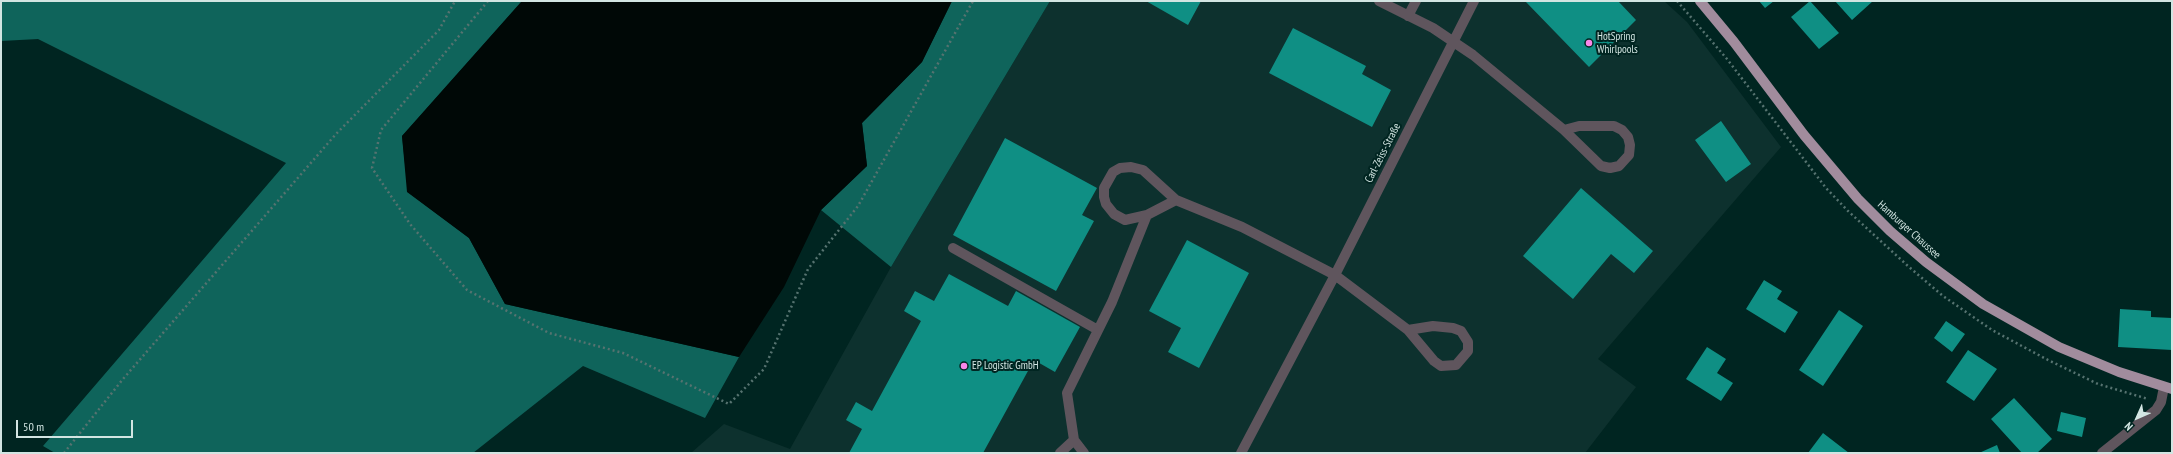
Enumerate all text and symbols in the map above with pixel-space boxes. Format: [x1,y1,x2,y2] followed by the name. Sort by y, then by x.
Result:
[1597,30,1638,56] place label: HotSpring Whirlpools
[1584,38,1594,48] marker: HotSpring Whirlpools
[1362,121,1404,185] street label: Carl-Zeiss-Straße
[1875,198,1943,262] street label: Hamburger Chaussee
[972,359,1039,373] place label: EP Logistic GmbH
[959,361,969,371] marker: EP Logistic GmbH
[2117,398,2157,438] north arrow
[18,412,135,438] scale bar
[23,419,44,434] text: 50 m
[2121,419,2136,434] text: N

